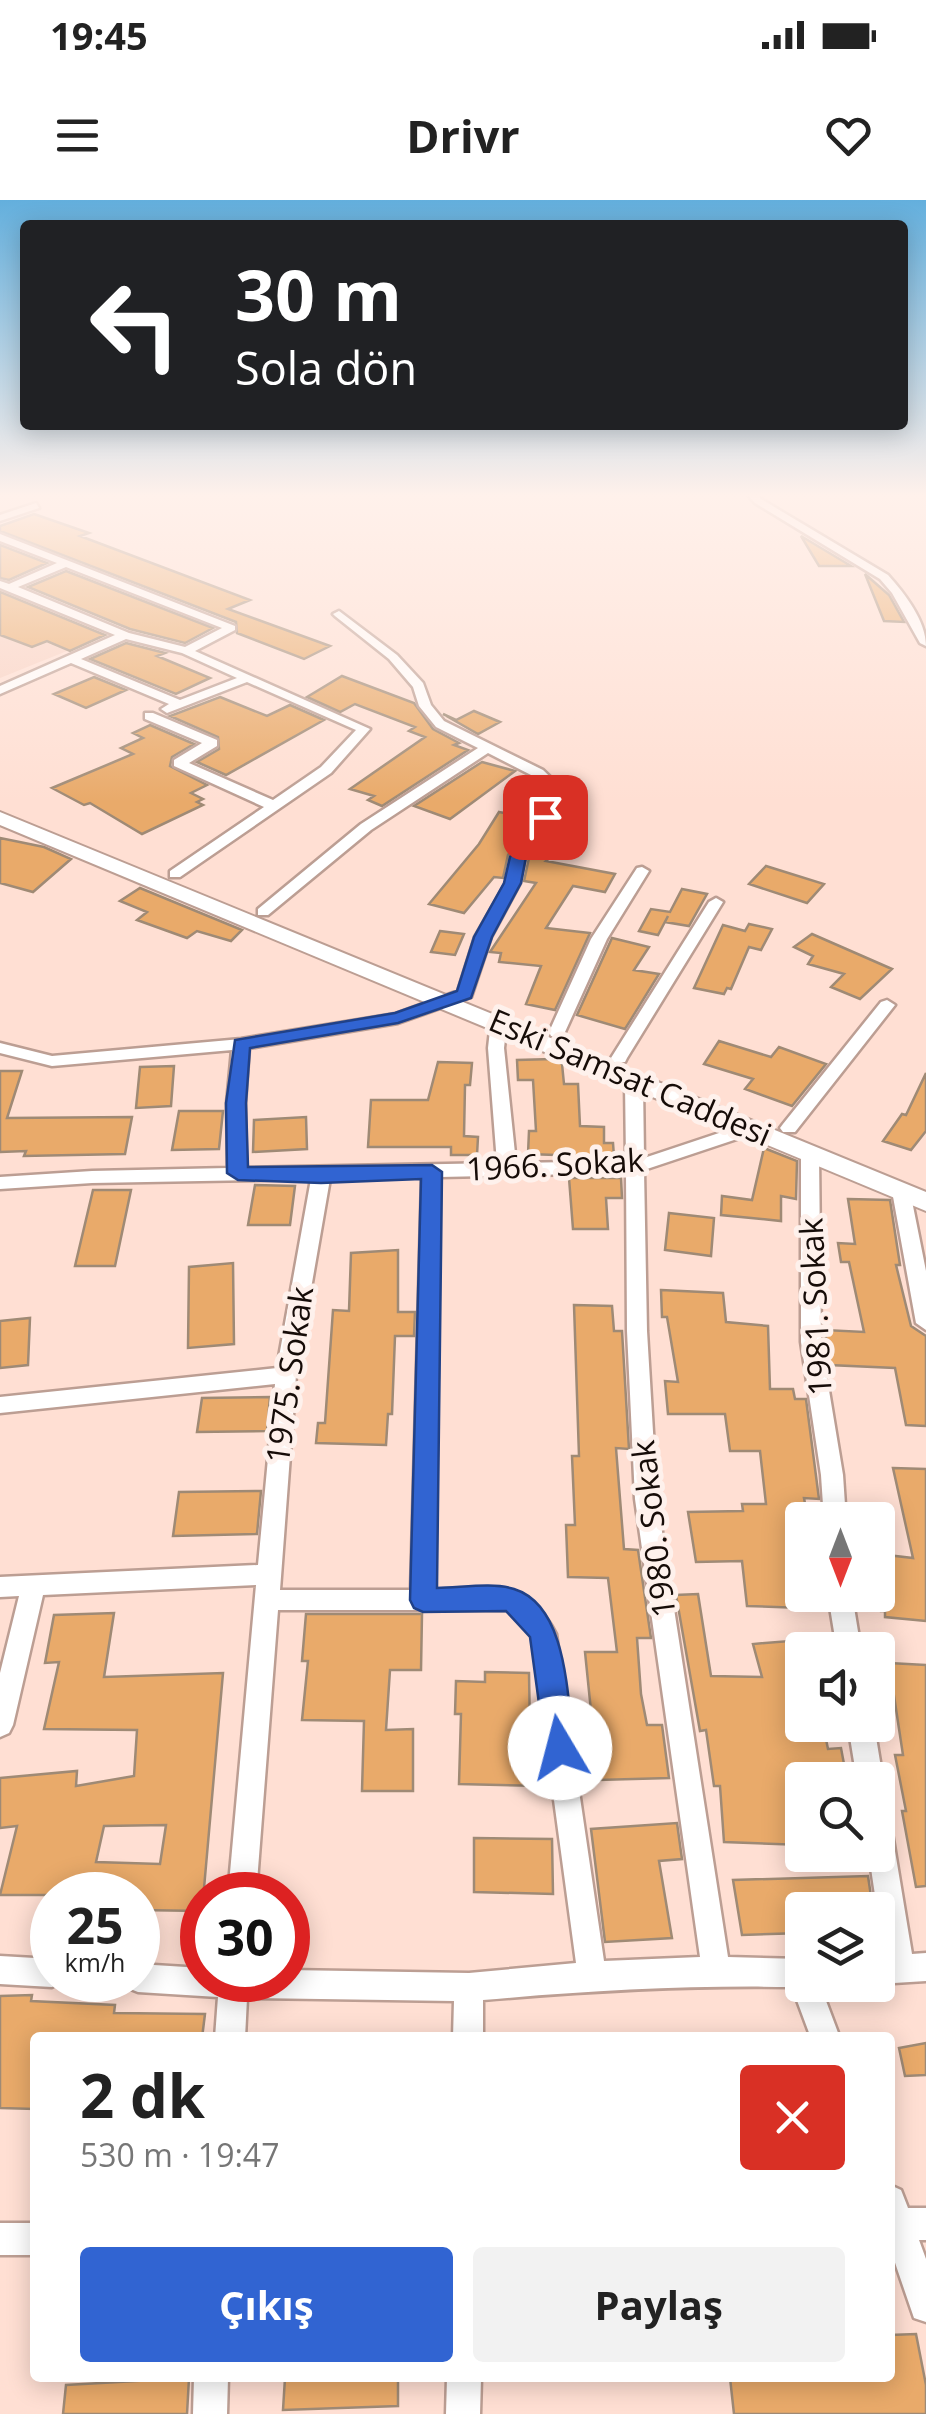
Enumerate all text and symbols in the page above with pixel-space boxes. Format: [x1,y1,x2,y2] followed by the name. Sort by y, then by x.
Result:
[50,9,148,61] text: 19:45
[406,105,520,166] text: Drivr
[50,108,105,163] icon: menu
[821,108,876,163] icon: heart
[235,246,402,342] text: 30 m
[70,260,200,390] icon: left
[235,337,417,398] text: Sola dön
[503,775,588,860] pin
[518,790,573,845] icon: arrive
[483,998,778,1155] street label: Eski Samsat Caddesi
[465,1137,645,1190] street label: 1966. Sokak
[788,1217,841,1397] street label: 1981. Sokak
[255,1283,322,1466] street label: 1975. Sokak
[620,1438,685,1620] street label: 1980. Sokak
[785,1502,895,1612] north arrow
[785,1502,895,2002] map controls
[785,1632,895,1742] button: sound
[508,1696,612,1800] position arrow
[785,1762,895,1872] button: search
[180,1872,310,2002] speed limit sign: 30
[66,1891,124,1959] text: 25
[785,1892,895,2002] button: layers
[65,1945,125,1979] text: km/h
[80,2054,205,2136] text: 2 dk
[740,2065,845,2170] button: close
[80,2133,279,2176] text: 530 m · 19:47
[80,2247,453,2362] button: Çıkış
[473,2247,845,2362] button: Paylaş

